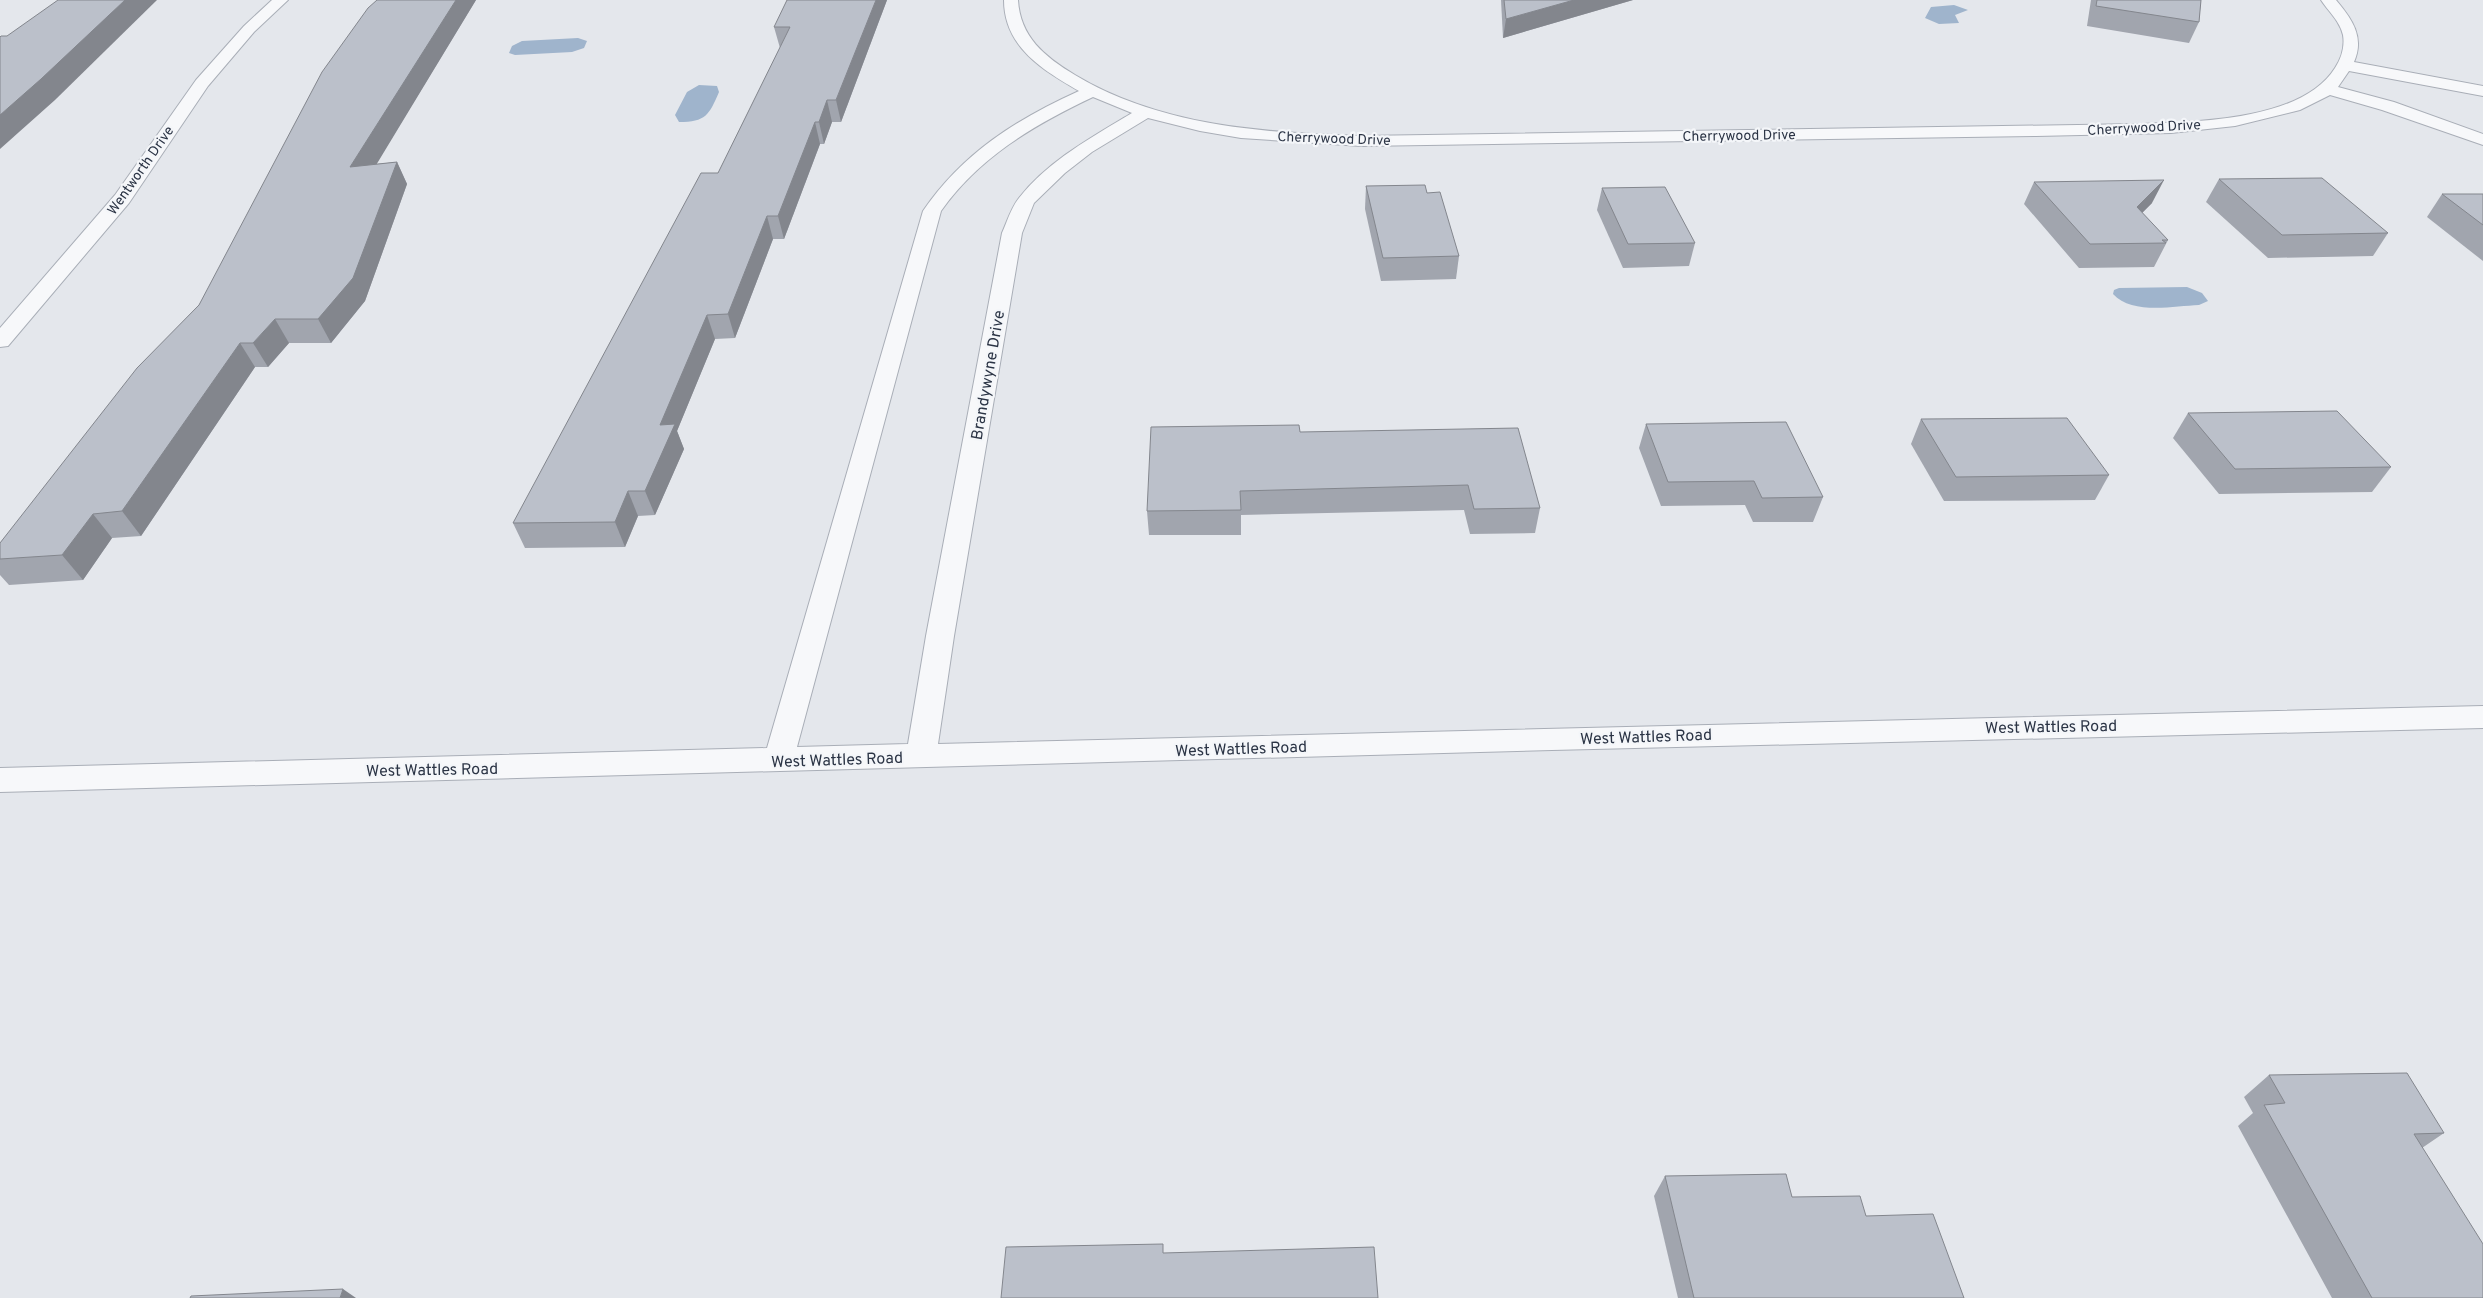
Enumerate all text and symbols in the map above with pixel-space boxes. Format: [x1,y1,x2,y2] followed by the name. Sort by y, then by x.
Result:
[2087,117,2201,140] street label: Cherrywood Drive
[104,123,178,219] street label: Wentworth Drive
[1682,127,1796,146] street label: Cherrywood Drive
[1277,129,1391,150] street label: Cherrywood Drive
[968,309,1010,442] street label: Brandywyne Drive
[1985,717,2117,739] street label: West Wattles Road
[1580,726,1712,750] street label: West Wattles Road
[1175,738,1307,762] street label: West Wattles Road
[771,749,903,773] street label: West Wattles Road
[366,760,498,782] street label: West Wattles Road

